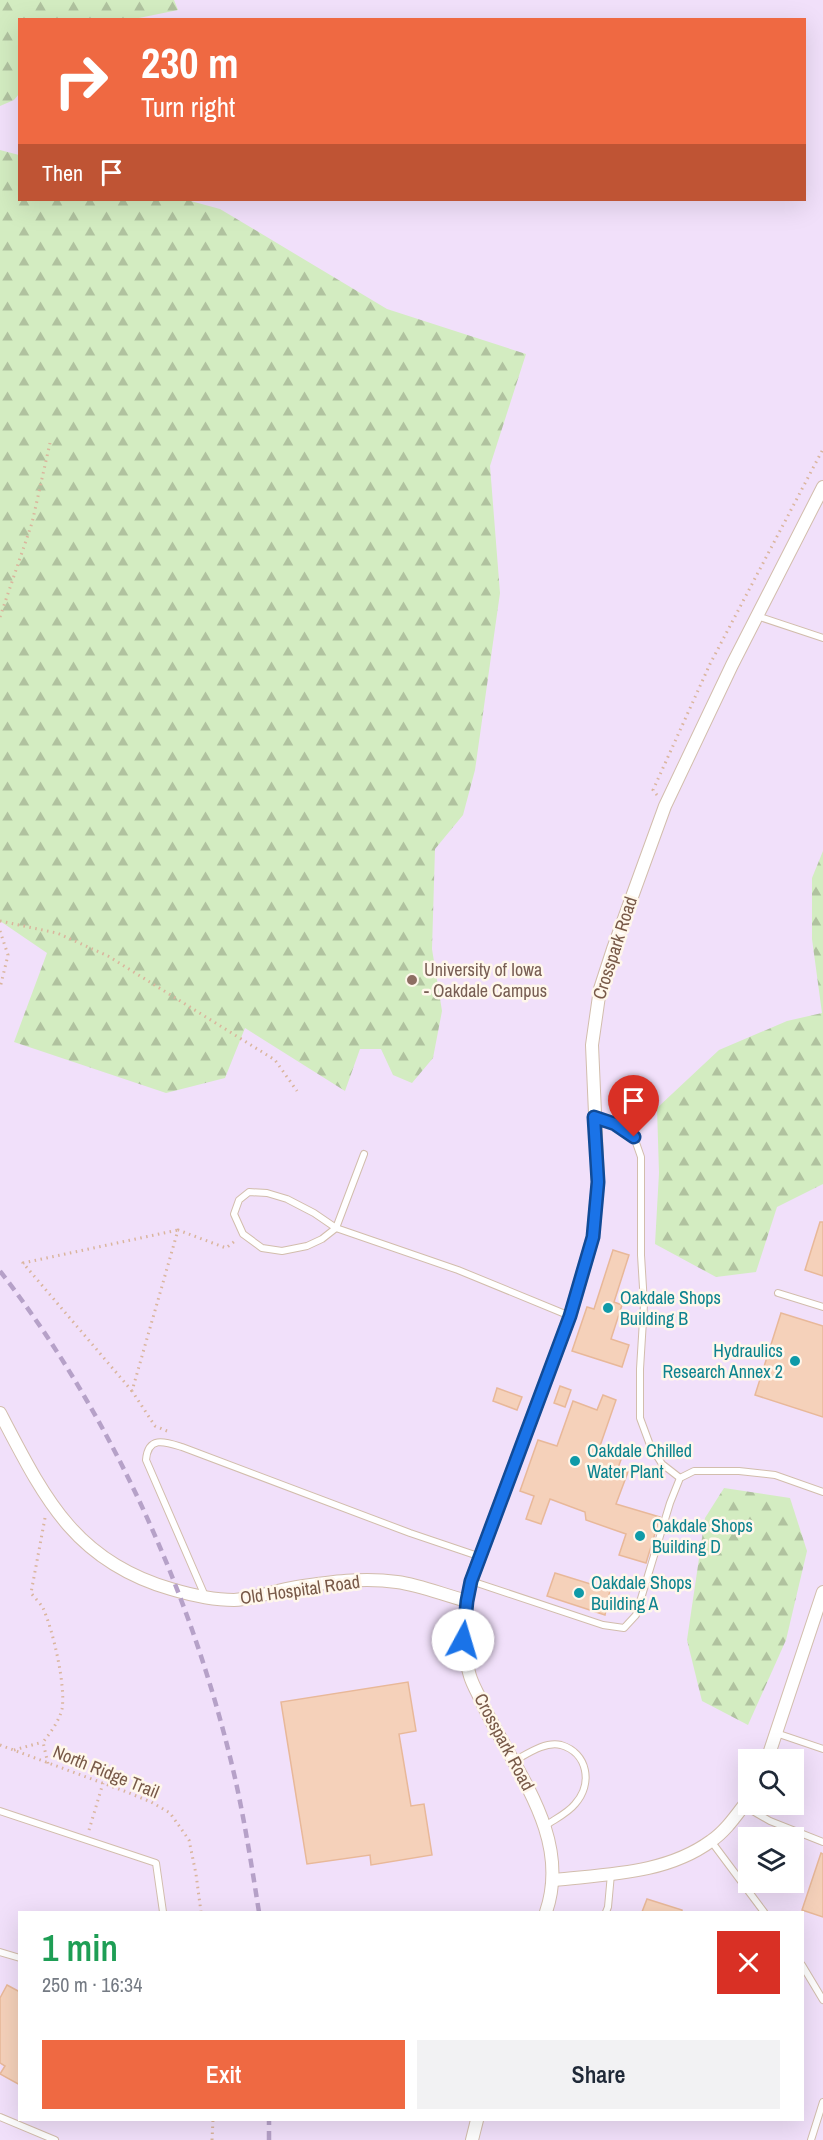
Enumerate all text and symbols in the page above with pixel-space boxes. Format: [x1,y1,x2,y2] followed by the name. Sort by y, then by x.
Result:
[141,35,239,91] text: 230 m
[42,42,120,120] icon: right
[141,89,235,125] text: Turn right
[95,156,128,189] icon: arrive
[42,158,83,188] text: Then
[586,893,643,1002] street label: Crosspark Road
[424,957,547,1003] place label: University of Iowa - Oakdale Campus
[405,973,419,987] marker: University of Iowa - Oakdale Campus
[608,1075,659,1137] pin
[617,1084,650,1117] icon: arrive
[620,1285,721,1331] place label: Oakdale Shops Building B
[601,1301,615,1315] marker: Oakdale Shops Building B
[662,1338,783,1384] place label: Hydraulics Research Annex 2
[788,1354,802,1368] marker: Hydraulics Research Annex 2
[587,1438,692,1484] place label: Oakdale Chilled Water Plant
[568,1454,582,1468] marker: Oakdale Chilled Water Plant
[652,1513,753,1559] place label: Oakdale Shops Building D
[633,1529,647,1543] marker: Oakdale Shops Building D
[238,1569,361,1610] street label: Old Hospital Road
[591,1570,692,1616] place label: Oakdale Shops Building A
[572,1586,586,1600] marker: Oakdale Shops Building A
[431,1608,495,1672] position arrow
[468,1689,541,1795] street label: Crosspark Road
[49,1739,163,1804] street label: North Ridge Trail
[738,1749,804,1893] map controls
[738,1749,804,1815] button: search
[738,1827,804,1893] button: layers
[42,1924,118,1972] text: 1 min
[717,1931,780,1994] button: close
[42,1971,142,1998] text: 250 m · 16:34
[42,2040,405,2109] button: Exit
[417,2040,780,2109] button: Share

